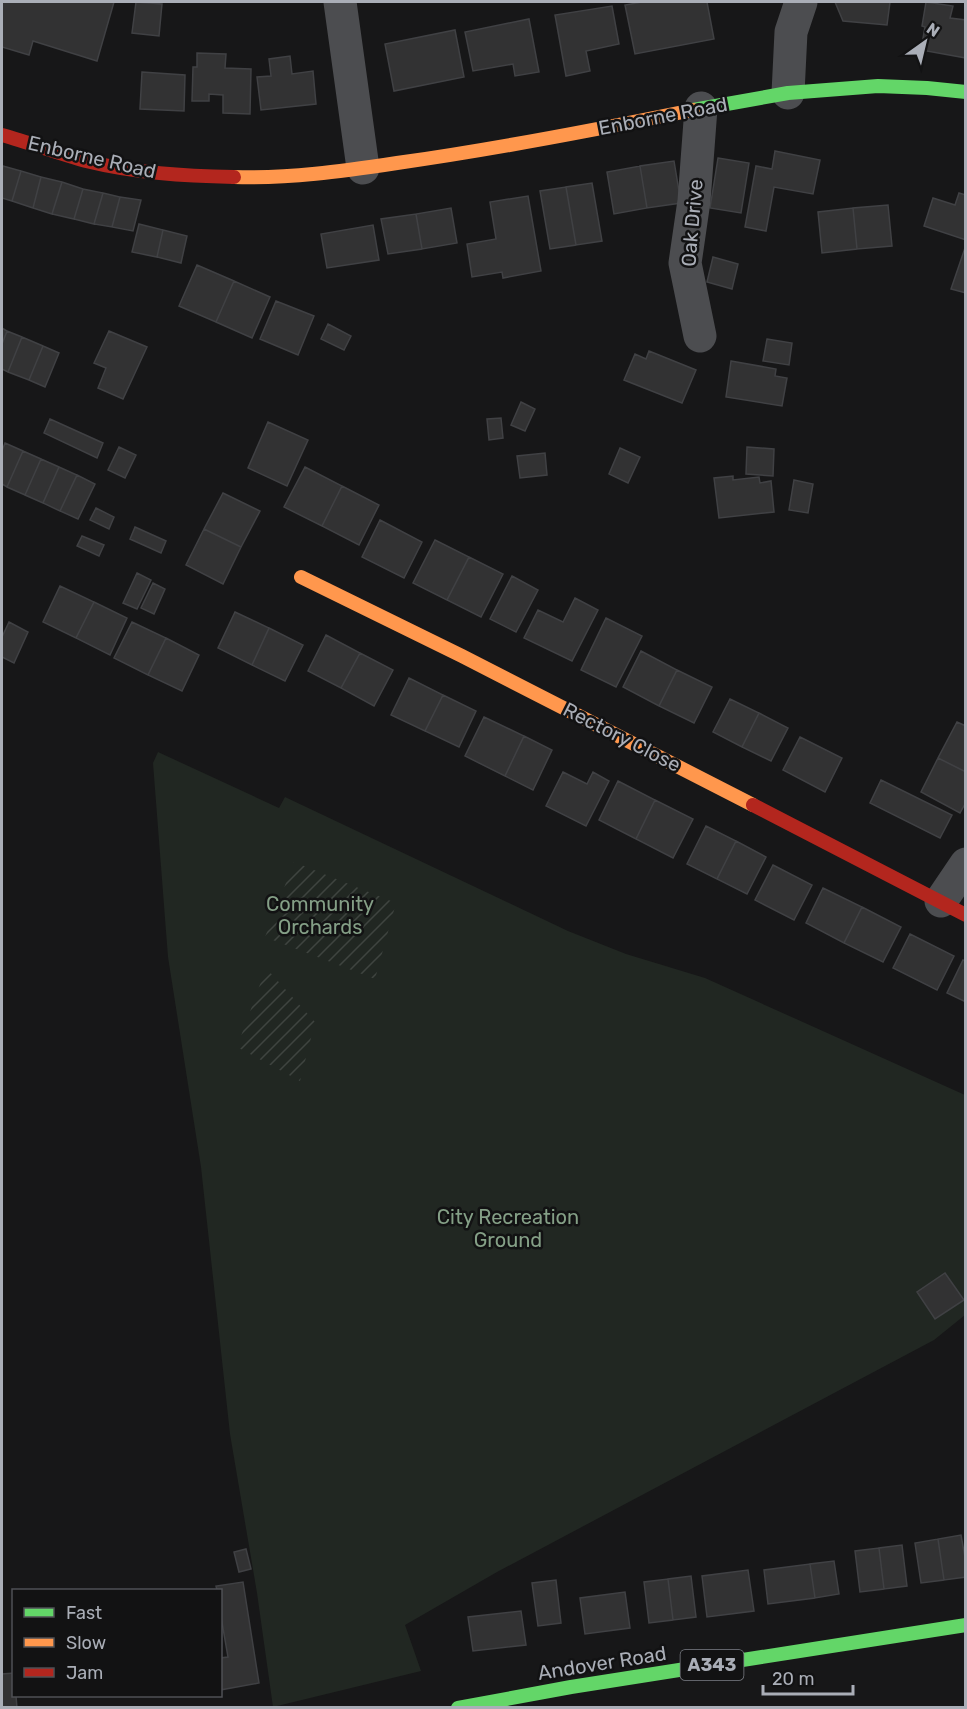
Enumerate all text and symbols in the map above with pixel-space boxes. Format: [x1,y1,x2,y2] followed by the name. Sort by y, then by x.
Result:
[895,12,955,72] north arrow
[923,19,943,41] text: N
[596,92,730,140] street label: Enborne Road
[26,131,158,183] street label: Enborne Road
[676,178,708,268] street label: Oak Drive
[559,697,685,777] street label: Rectory Close
[266,892,374,939] park label: Community Orchards
[437,1205,579,1252] park label: City Recreation Ground
[12,1589,222,1697] legend
[66,1602,102,1624] text: Fast
[66,1632,106,1654] text: Slow
[536,1641,668,1685] street label: Andover Road
[680,1650,744,1680] road number: A343
[763,1658,853,1696] scale bar
[66,1662,103,1684] text: Jam
[772,1668,814,1690] text: 20 m

